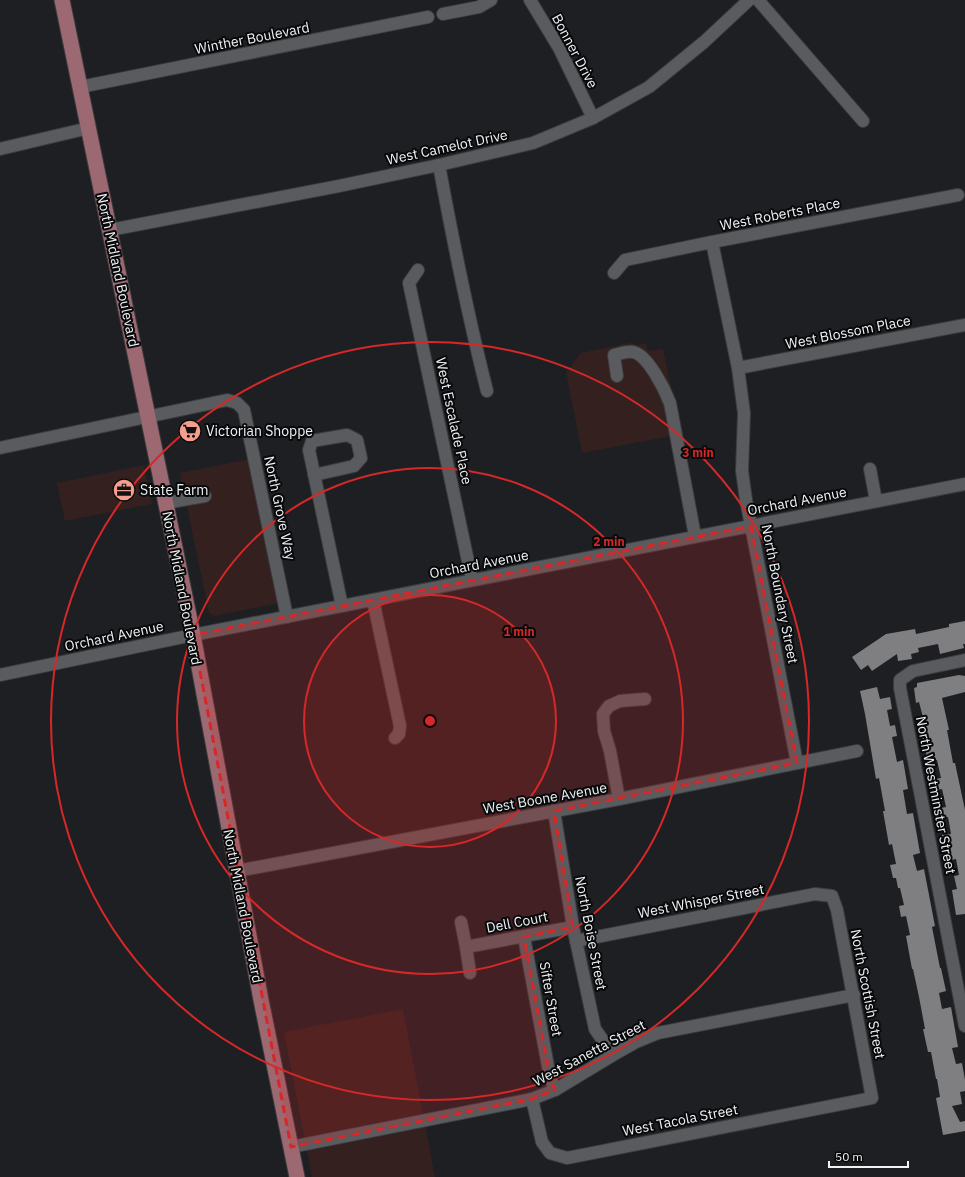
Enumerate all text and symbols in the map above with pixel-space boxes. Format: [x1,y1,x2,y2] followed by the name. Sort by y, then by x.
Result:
[548,11,602,91] street label: Bonner Drive
[193,18,311,58] street label: Winther Boulevard
[385,125,509,169] street label: West Camelot Drive
[93,192,143,348] street label: North Midland Boulevard
[718,193,842,234] street label: West Roberts Place
[784,311,912,353] street label: West Blossom Place
[432,356,476,486] street label: West Escalade Place
[177,418,203,444] supermarket icon: Victorian Shoppe
[206,422,313,440] place label: Victorian Shoppe
[682,445,714,460] text: 3 min
[260,454,300,562] street label: North Grove Way
[111,477,137,503] office icon: State Farm
[140,481,208,499] place label: State Farm
[746,483,848,519] street label: Orchard Avenue
[158,509,206,667] street label: North Midland Boulevard
[758,523,802,665] street label: North Boundary Street
[593,534,625,549] text: 2 min
[428,546,530,582] street label: Orchard Avenue
[63,617,165,655] street label: Orchard Avenue
[503,624,535,639] text: 1 min
[423,714,437,728] centre of rings
[912,715,960,876] street label: North Westminster Street
[482,778,609,818] street label: West Boone Avenue
[219,827,267,985] street label: North Midland Boulevard
[571,874,611,992] street label: North Boise Street
[636,880,766,922] street label: West Whisper Street
[485,907,549,937] street label: Dell Court
[847,928,889,1060] street label: North Scottish Street
[536,960,566,1038] street label: Sifter Street
[530,1016,648,1090] street label: West Sanetta Street
[621,1100,739,1140] street label: West Tacola Street
[829,1143,908,1169] scale bar
[835,1149,863,1164] text: 50 m

